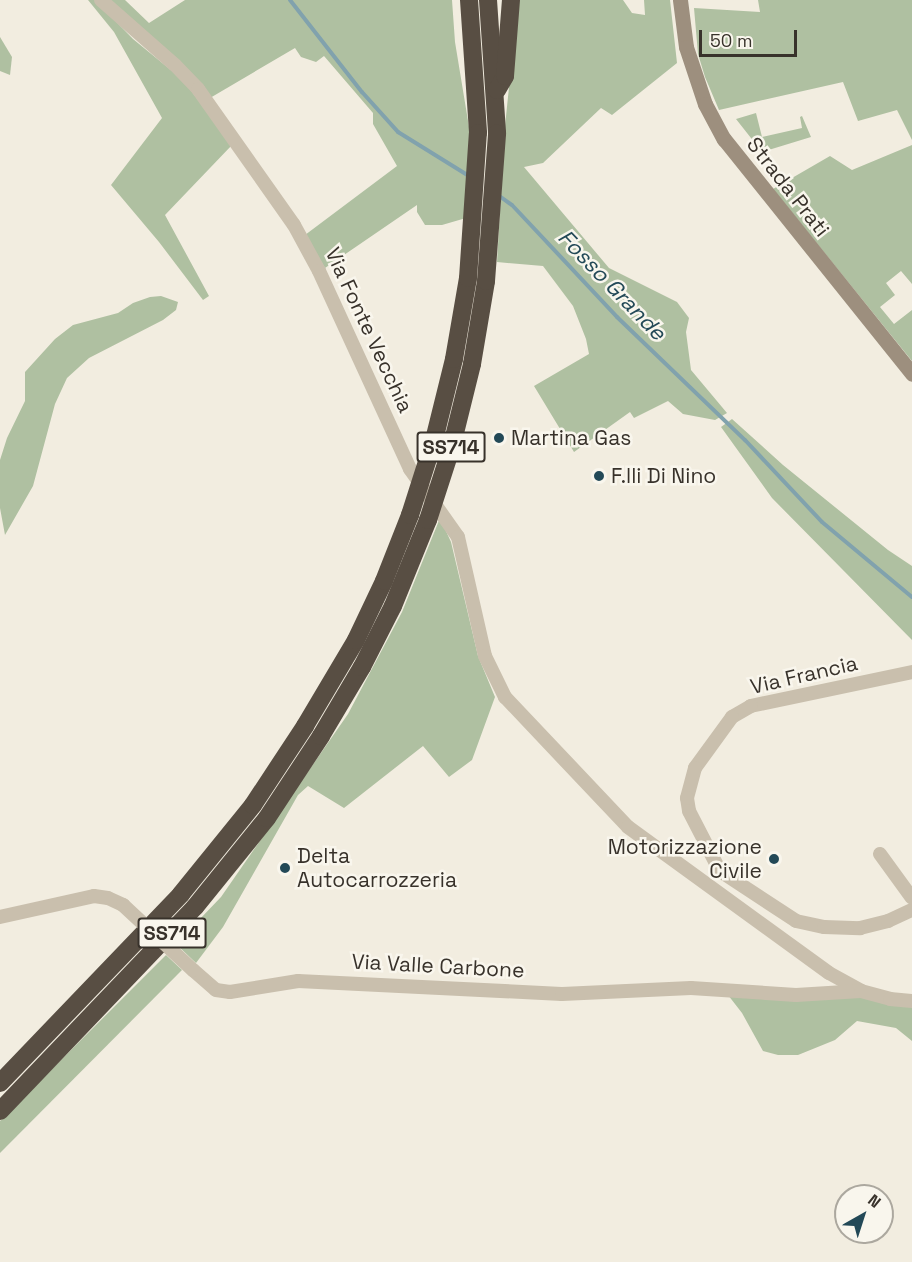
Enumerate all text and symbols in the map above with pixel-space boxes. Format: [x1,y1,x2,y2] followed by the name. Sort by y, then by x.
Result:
[702,18,800,56] scale bar
[710,29,752,52] text: 50 m
[741,132,835,242] street label: Strada Prati
[553,224,671,346] water label: Fosso Grande
[320,243,418,417] street label: Via Fonte Vecchia
[511,425,631,451] place label: Martina Gas
[416,430,486,464] road number: SS714
[492,431,506,445] marker: Martina Gas
[611,463,716,489] place label: F.lli Di Nino
[592,469,606,483] marker: F.lli Di Nino
[748,650,860,700] street label: Via Francia
[608,834,762,884] place label: Motorizzazione Civile
[297,843,457,893] place label: Delta Autocarrozzeria
[767,852,781,866] marker: Motorizzazione Civile
[278,861,292,875] marker: Delta Autocarrozzeria
[138,916,207,950] road number: SS714
[351,949,525,983] street label: Via Valle Carbone
[834,1184,894,1244] north arrow
[864,1190,885,1213] text: N

